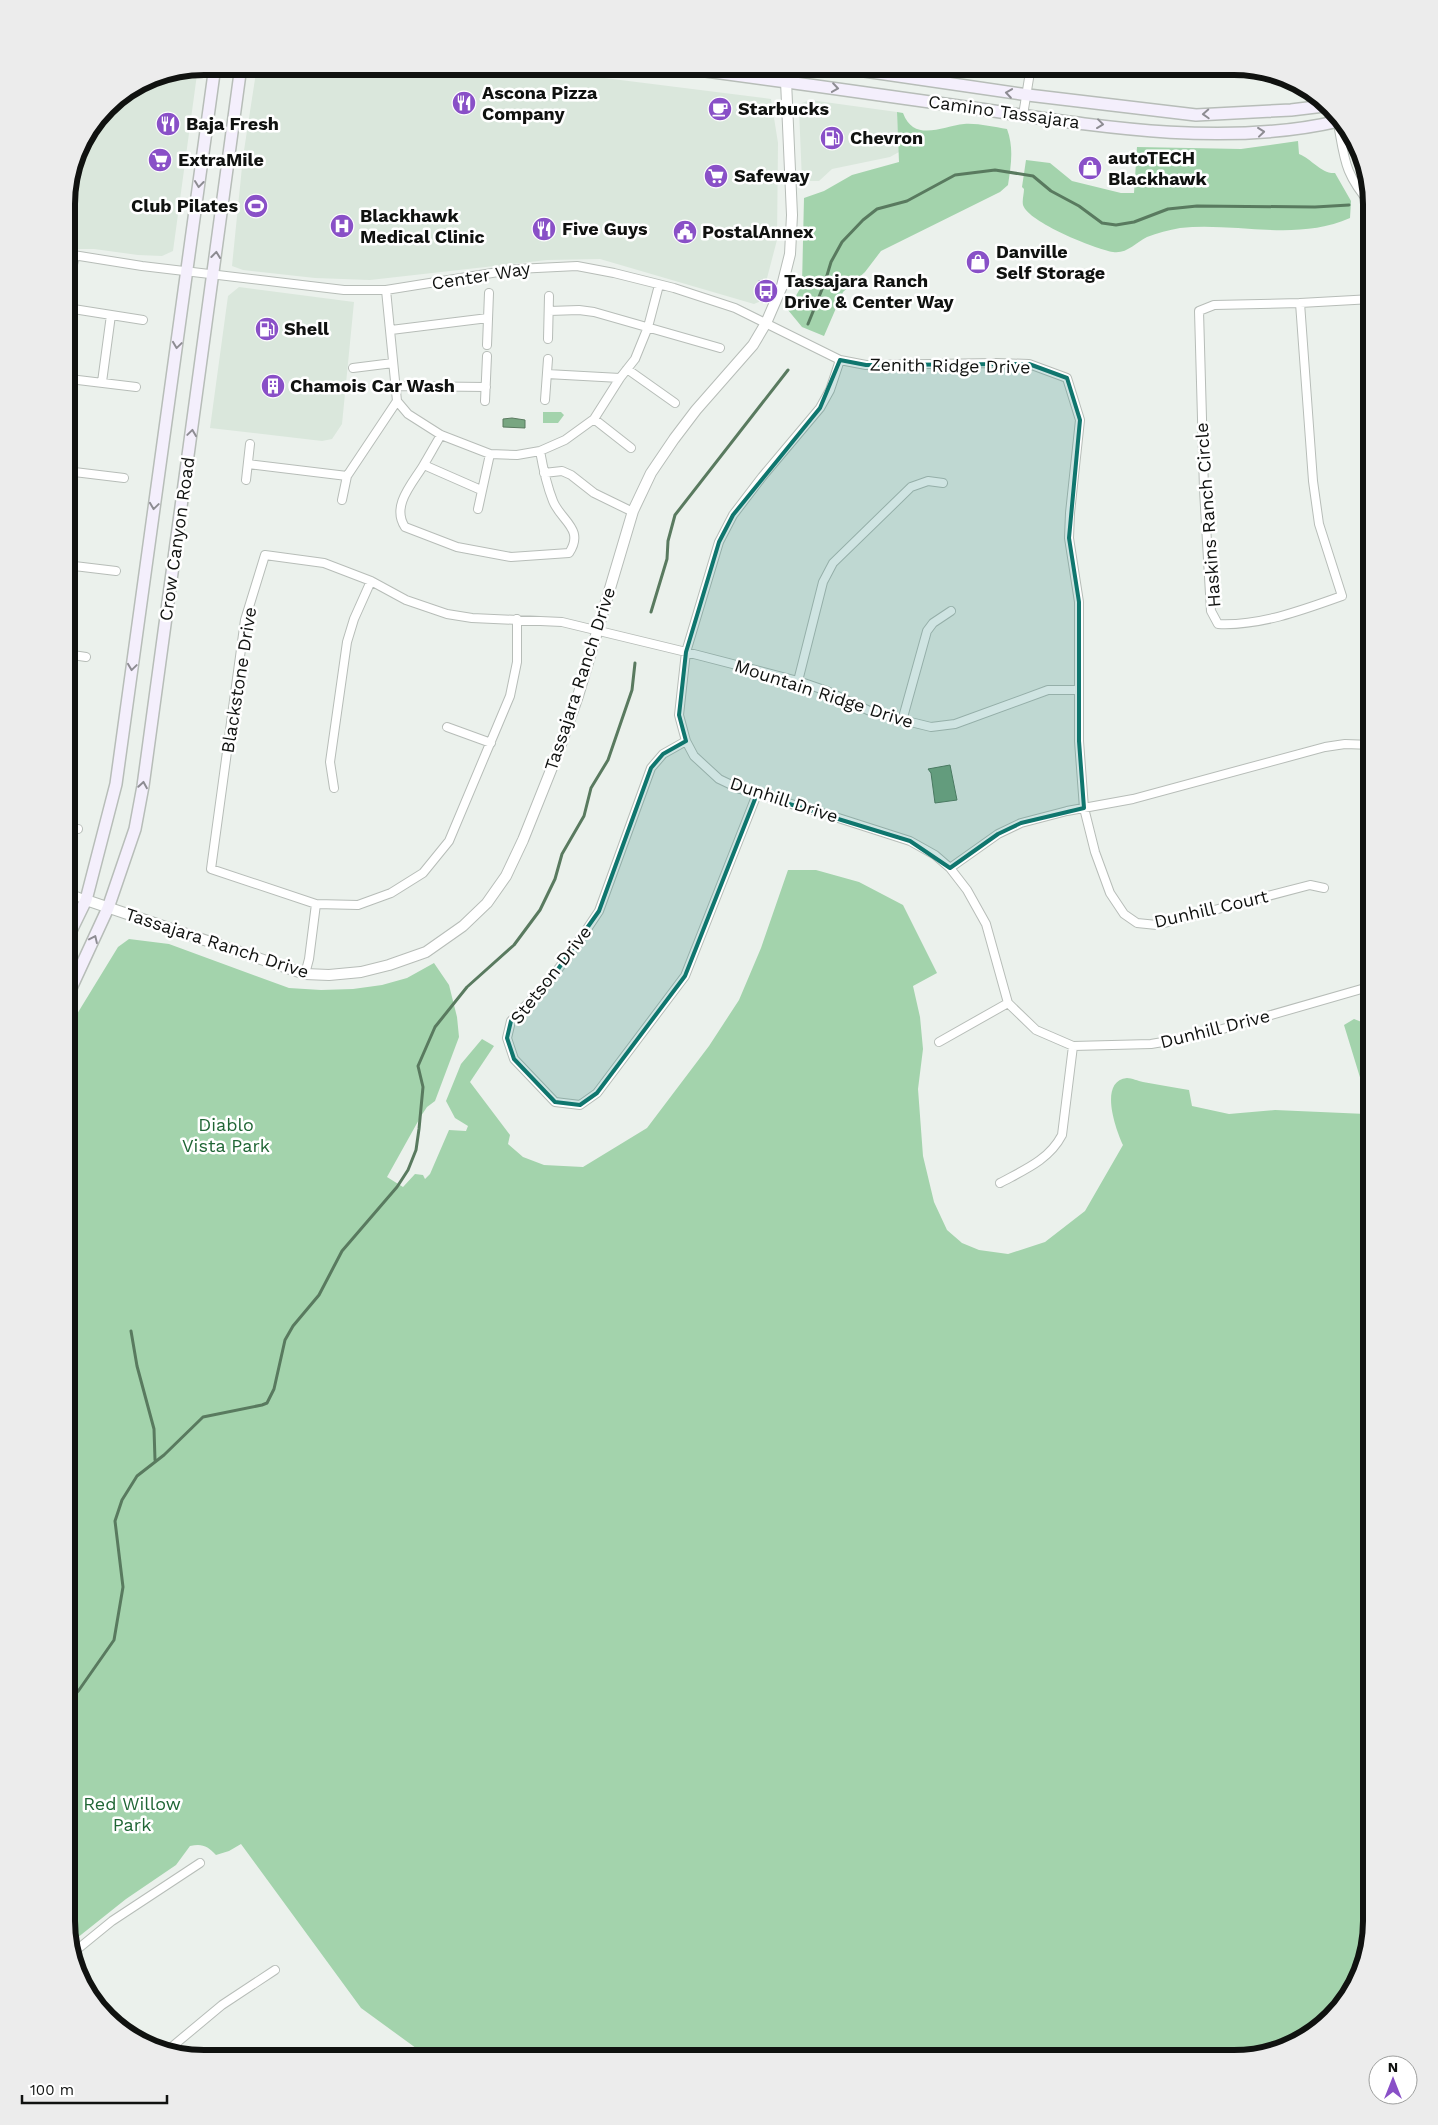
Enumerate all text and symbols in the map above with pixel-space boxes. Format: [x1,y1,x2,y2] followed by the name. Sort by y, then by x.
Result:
[482,82,598,124] place label: Ascona Pizza Company
[830,83,839,93] one-way arrow
[1005,88,1013,99] one-way arrow
[451,90,477,116] restaurant icon: Ascona Pizza Company
[927,90,1081,133] street label: Camino Tassajara
[707,96,733,122] cafe icon: Starbucks
[738,98,830,119] place label: Starbucks
[1201,109,1209,120] one-way arrow
[155,111,181,137] restaurant icon: Baja Fresh
[186,113,279,134] place label: Baja Fresh
[1096,118,1104,129] one-way arrow
[819,125,845,151] fuel station icon: Chevron
[850,127,923,148] place label: Chevron
[1258,127,1266,138] one-way arrow
[147,147,173,173] supermarket icon: ExtraMile
[1108,147,1208,189] place label: autoTECH Blackhawk
[178,149,264,170] place label: ExtraMile
[1077,155,1103,181] shop icon: autoTECH Blackhawk
[703,163,729,189] supermarket icon: Safeway
[734,165,810,186] place label: Safeway
[194,180,205,188] one-way arrow
[243,193,269,219] sports icon: Club Pilates
[131,195,238,216] place label: Club Pilates
[360,205,485,247] place label: Blackhawk Medical Clinic
[329,213,355,239] hospital icon: Blackhawk Medical Clinic
[531,216,557,242] restaurant icon: Five Guys
[562,218,648,239] place label: Five Guys
[672,219,698,245] public building icon: PostalAnnex
[702,221,814,242] place label: PostalAnnex
[996,241,1105,283] place label: Danville Self Storage
[965,249,991,275] shop icon: Danville Self Storage
[211,251,221,259] one-way arrow
[430,257,533,294] street label: Center Way
[784,270,955,312] place label: Tassajara Ranch Drive & Center Way
[753,278,779,304] bus stop icon: Tassajara Ranch Drive & Center Way
[254,316,280,342] fuel station icon: Shell
[284,318,329,339] place label: Shell
[172,341,183,349] one-way arrow
[869,354,1031,377] street label: Zenith Ridge Drive
[260,373,286,399] building icon: Chamois Car Wash
[290,375,455,396] place label: Chamois Car Wash
[1191,422,1224,608] street label: Haskins Ranch Circle
[186,429,197,437] one-way arrow
[155,456,198,622] street label: Crow Canyon Road
[150,501,160,510] one-way arrow
[540,584,619,773] street label: Tassajara Ranch Drive
[217,605,260,755] street label: Blackstone Drive
[732,655,916,732] street label: Mountain Ridge Drive
[128,662,138,671] one-way arrow
[727,772,841,827] street label: Dunhill Drive
[137,780,147,789] one-way arrow
[1152,885,1270,932] street label: Dunhill Court
[123,903,312,982] street label: Tassajara Ranch Drive
[506,921,596,1028] street label: Stetson Drive
[88,935,99,944] one-way arrow
[1158,1005,1272,1052] street label: Dunhill Drive
[182,1114,270,1156] park label: Diablo Vista Park
[83,1793,181,1835] park label: Red Willow Park
[1368,2055,1418,2105] north arrow
[1388,2059,1398,2075] text: N
[22,2072,168,2104] scale bar
[30,2081,74,2099] text: 100 m

